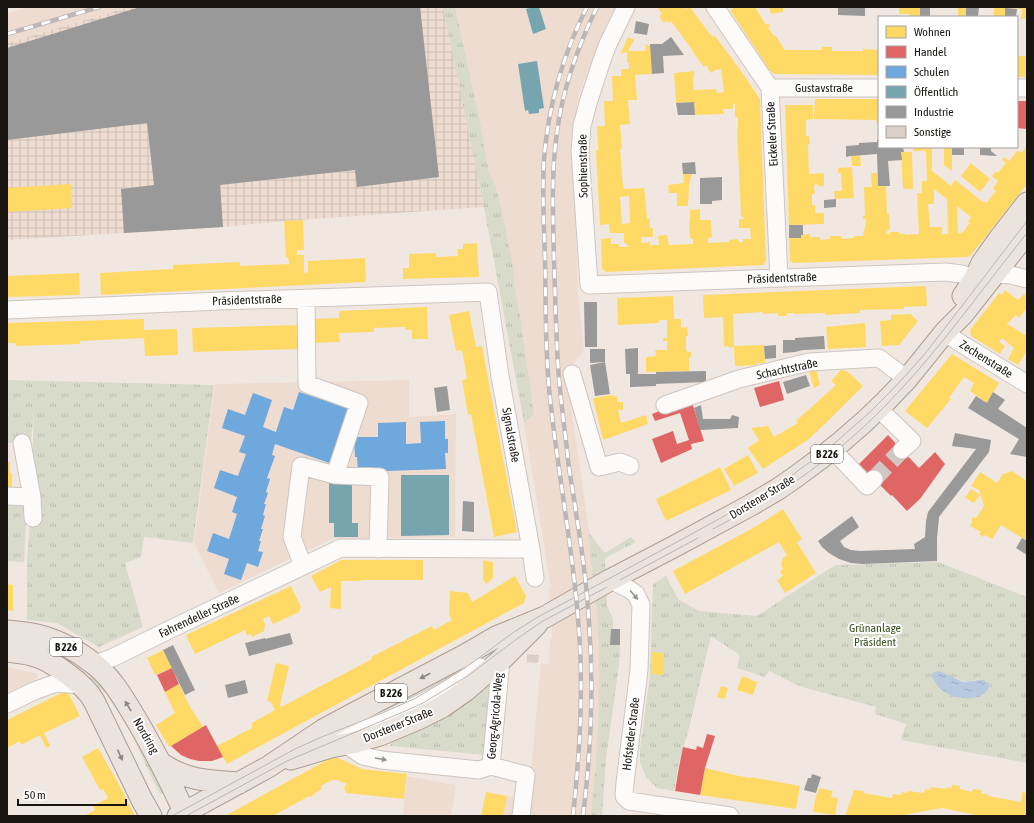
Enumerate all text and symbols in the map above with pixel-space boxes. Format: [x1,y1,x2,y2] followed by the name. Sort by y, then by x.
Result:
[878,16,1018,148] legend
[914,25,951,39] text: Wohnen
[914,45,948,59] text: Handel
[914,65,949,79] text: Schulen
[795,81,853,95] street label: Gustavstraße
[914,85,958,99] text: Öffentlich
[763,101,781,167] street label: Eickeler Straße
[914,105,954,119] text: Industrie
[914,125,951,139] text: Sonstige
[575,134,591,198] street label: Sophienstraße
[747,270,817,286] street label: Präsidentstraße
[212,292,282,308] street label: Präsidentstraße
[957,337,1015,381] street label: Zechenstraße
[755,356,819,382] street label: Schachtstraße
[499,407,523,463] street label: Signalstraße
[811,445,843,463] road number: B 226
[727,472,797,522] street label: Dorstener Straße
[629,590,638,600] one-way arrow
[156,591,242,641] street label: Fahrendeller Straße
[849,621,901,649] park label: Grünanlage Präsident
[50,638,82,656] road number: B 226
[484,671,506,760] street label: Georg-Agricola-Weg
[419,672,430,679] one-way arrow
[375,684,407,702] road number: B 226
[620,697,642,771] street label: Hofsteder Straße
[125,700,132,712] one-way arrow
[361,705,435,745] street label: Dorstener Straße
[130,716,162,757] street label: Nordring
[117,749,123,761] one-way arrow
[375,756,387,762] one-way arrow
[18,781,126,807] scale bar
[24,788,46,802] text: 50 m

